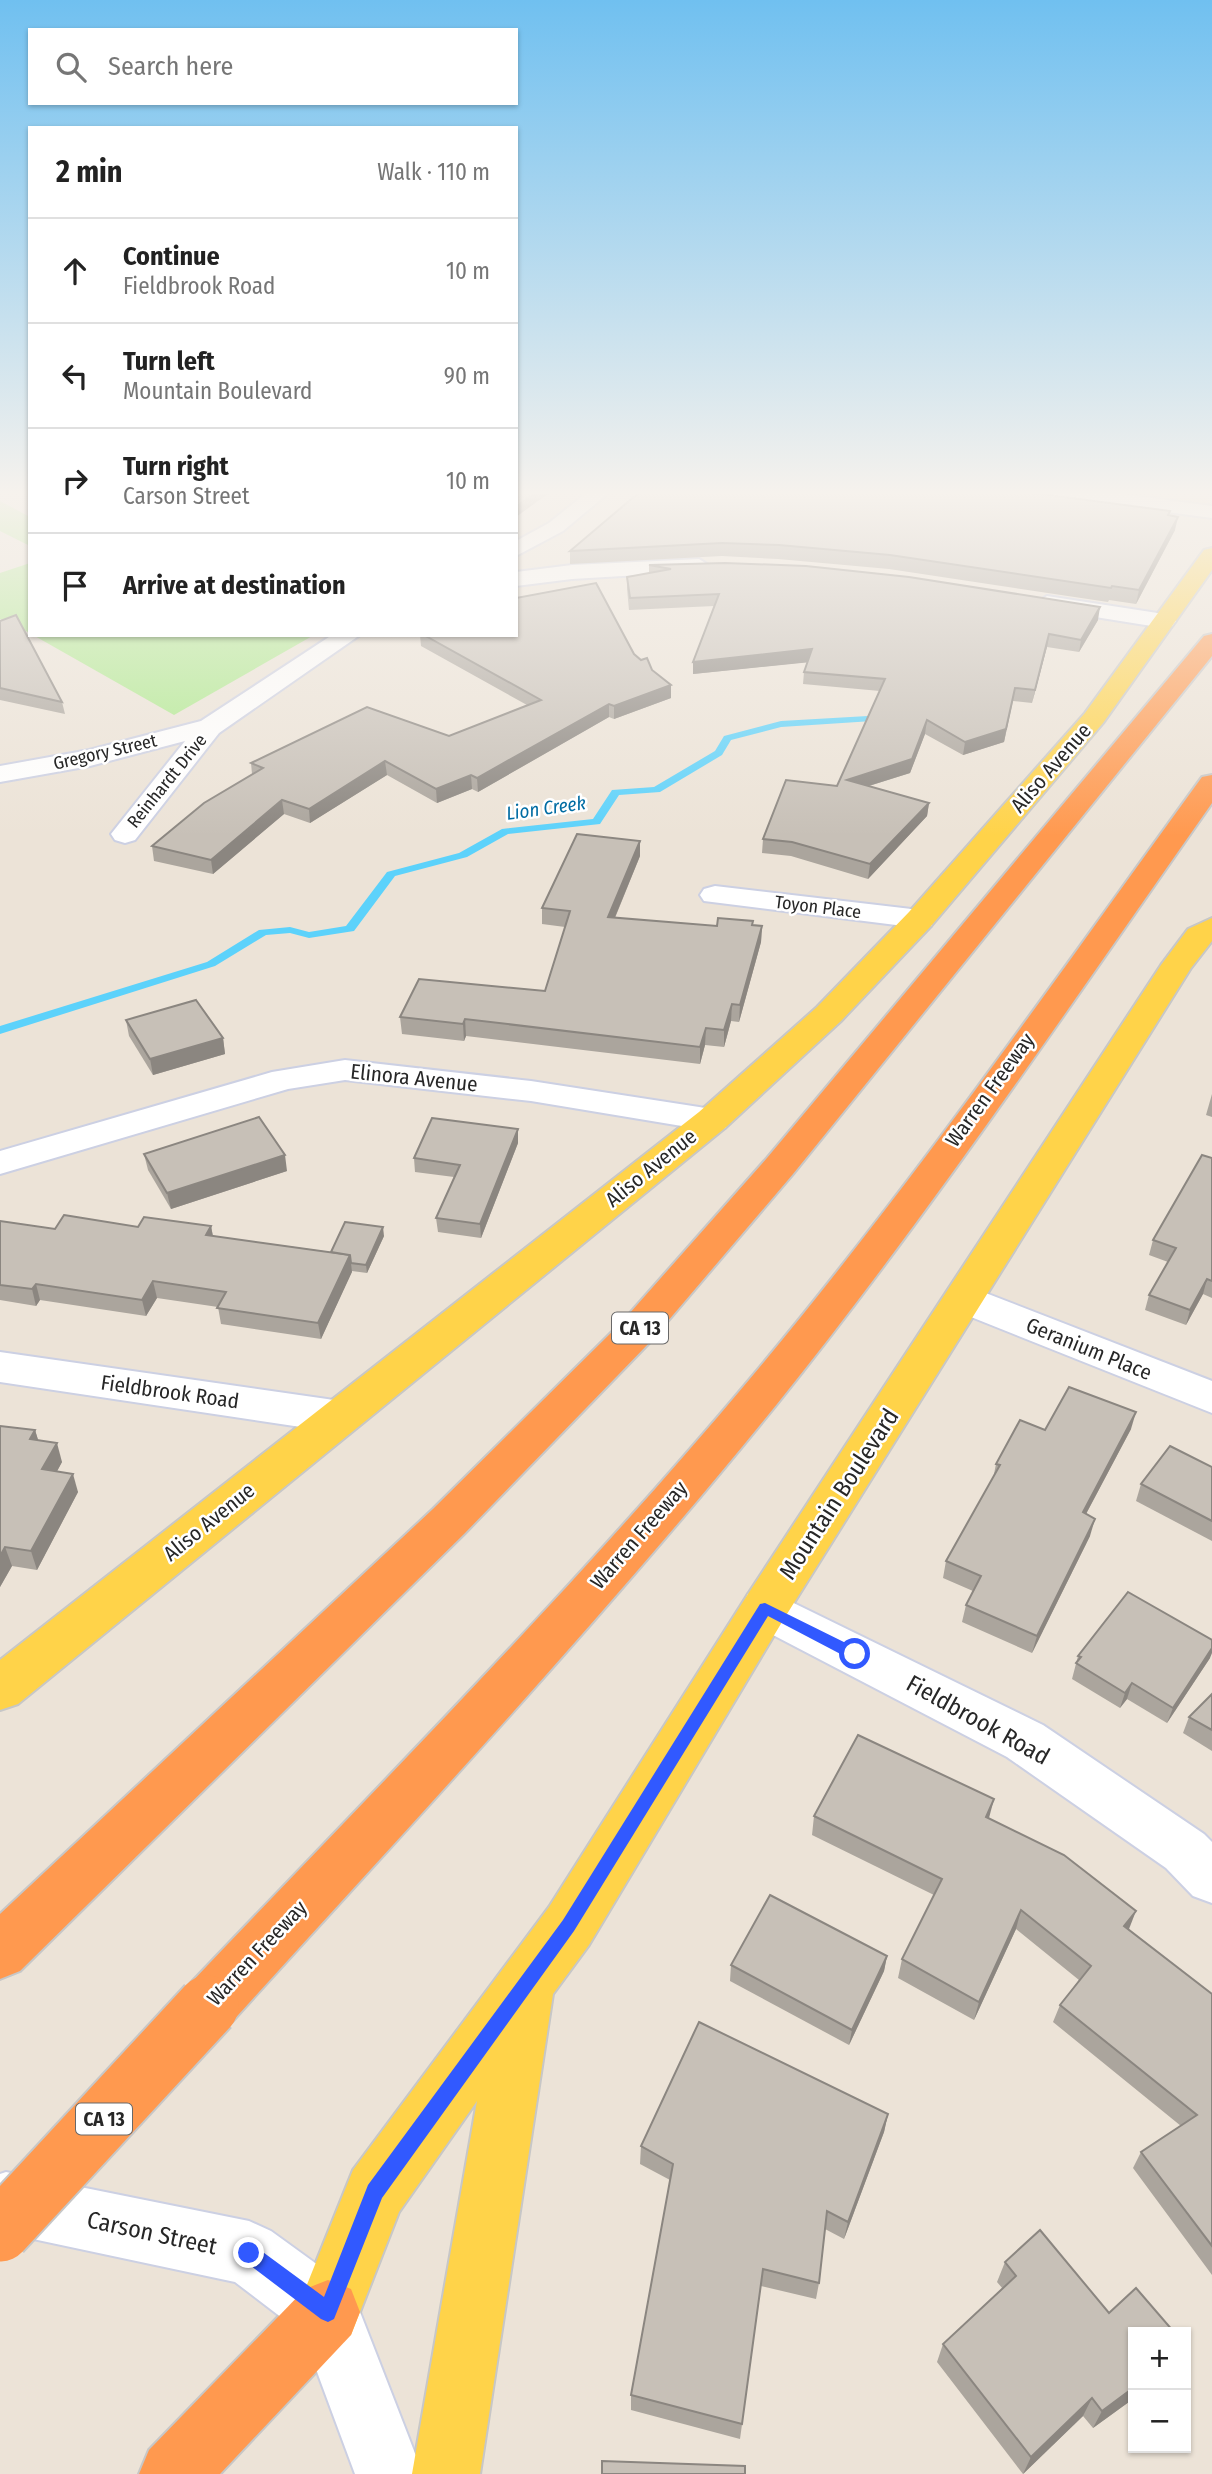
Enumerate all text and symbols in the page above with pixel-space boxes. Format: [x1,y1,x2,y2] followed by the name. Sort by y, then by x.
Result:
[28,28,518,105] search box
[52,48,90,86] icon: search
[108,51,233,82] text: Search here
[56,154,123,190] text: 2 min
[377,158,490,186] text: Walk · 110 m
[123,241,220,272] text: Continue
[56,252,94,290] icon: ahead
[446,257,490,285] text: 10 m
[123,272,275,300] text: Fieldbrook Road
[123,346,215,377] text: Turn left
[56,357,94,395] icon: left
[444,362,490,390] text: 90 m
[123,377,312,405] text: Mountain Boulevard
[123,451,229,482] text: Turn right
[56,462,94,500] icon: right
[446,467,490,495] text: 10 m
[123,482,249,510] text: Carson Street
[56,567,94,605] icon: arrive
[123,570,346,601] text: Arrive at destination
[1005,718,1097,818] street label: Aliso Avenue
[51,729,159,775] street label: Gregory Street
[122,730,212,832] street label: Reinhardt Drive
[505,791,587,825] water label: Lion Creek
[774,891,863,923] street label: Toyon Place
[940,1027,1040,1152] street label: Warren Freeway
[349,1058,479,1098] street label: Elinora Avenue
[600,1123,702,1213] street label: Aliso Avenue
[612,1312,668,1344] road number: CA 13
[1022,1312,1156,1386] street label: Geranium Place
[99,1369,241,1415] street label: Fieldbrook Road
[773,1404,905,1584] street label: Mountain Boulevard
[585,1475,693,1594] street label: Warren Freeway
[158,1477,260,1567] street label: Aliso Avenue
[839,1638,870,1669] route start
[902,1669,1054,1771] street label: Fieldbrook Road
[202,1894,313,2011] street label: Warren Freeway
[76,2104,132,2134] road number: CA 13
[85,2206,220,2260] street label: Carson Street
[233,2237,264,2268] route end
[1128,2327,1191,2453] map controls
[1128,2327,1191,2390] button: +
[1128,2390,1191,2453] button: −

